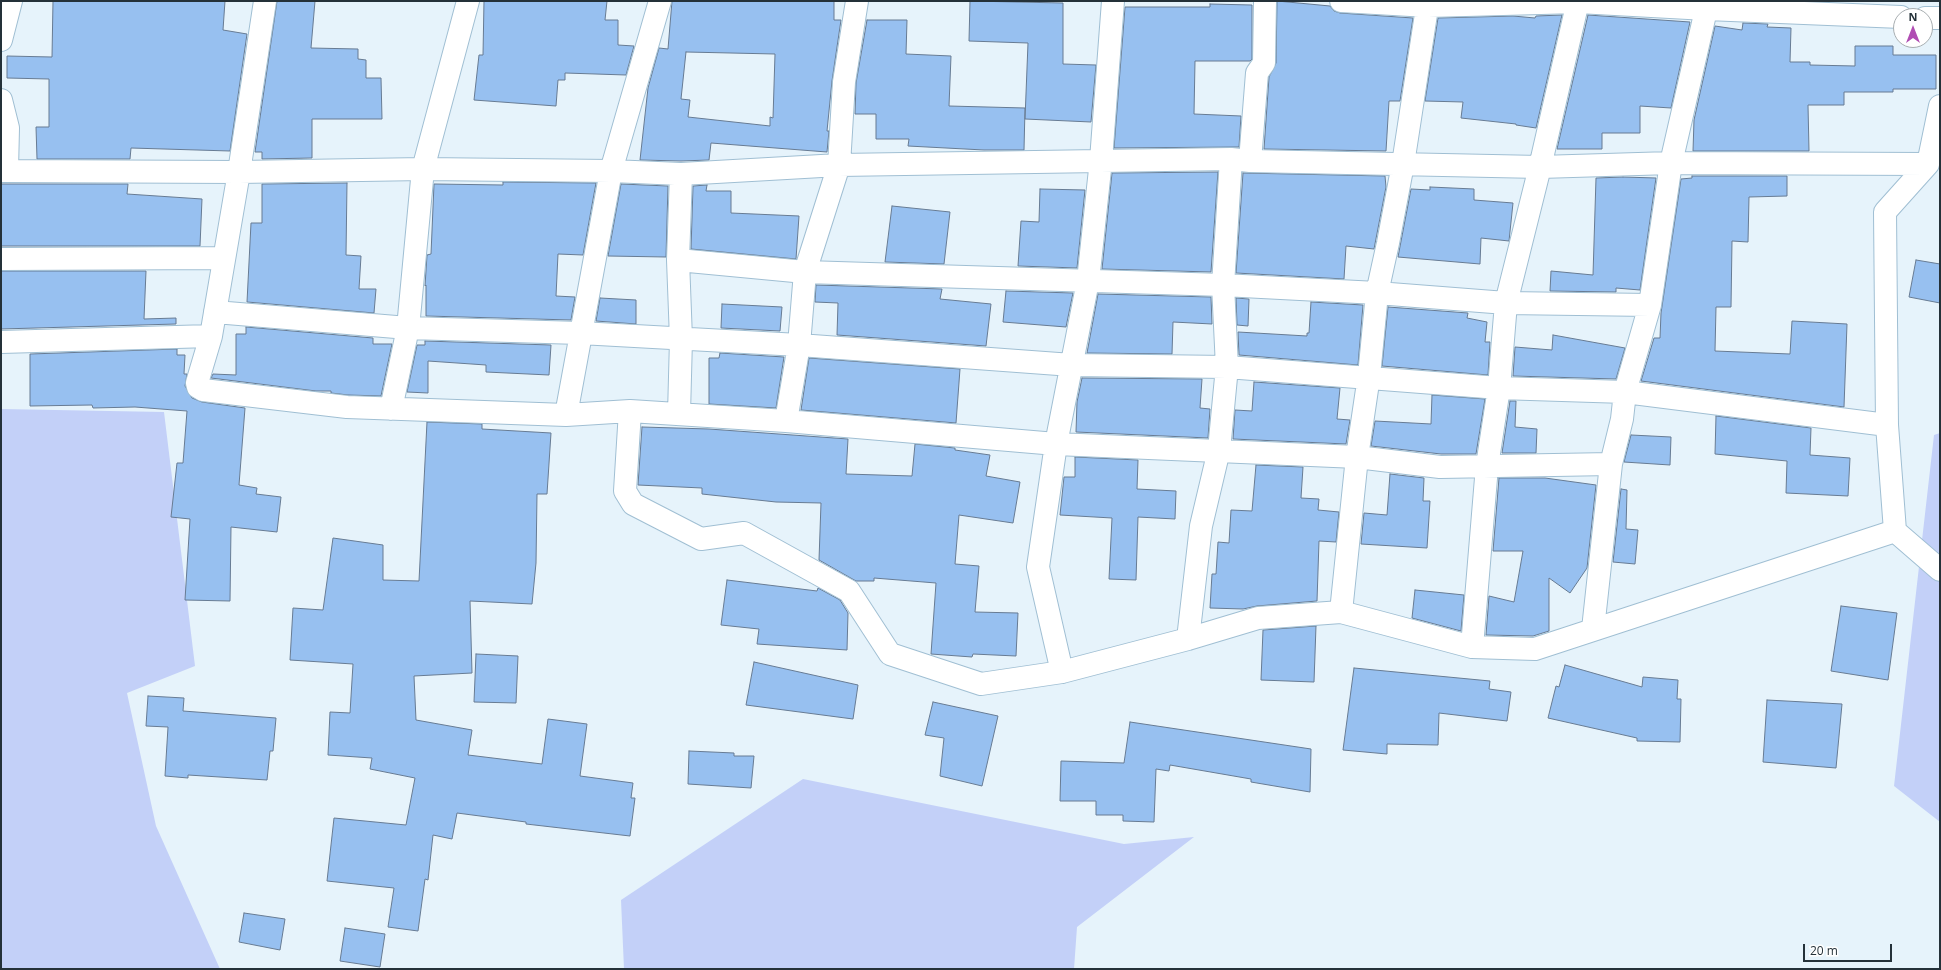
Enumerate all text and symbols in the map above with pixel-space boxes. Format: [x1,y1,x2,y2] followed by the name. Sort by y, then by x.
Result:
[1893,8,1933,48] north arrow
[1909,9,1917,24] text: N
[1805,936,1894,962] scale bar
[1810,942,1838,959] text: 20 m

